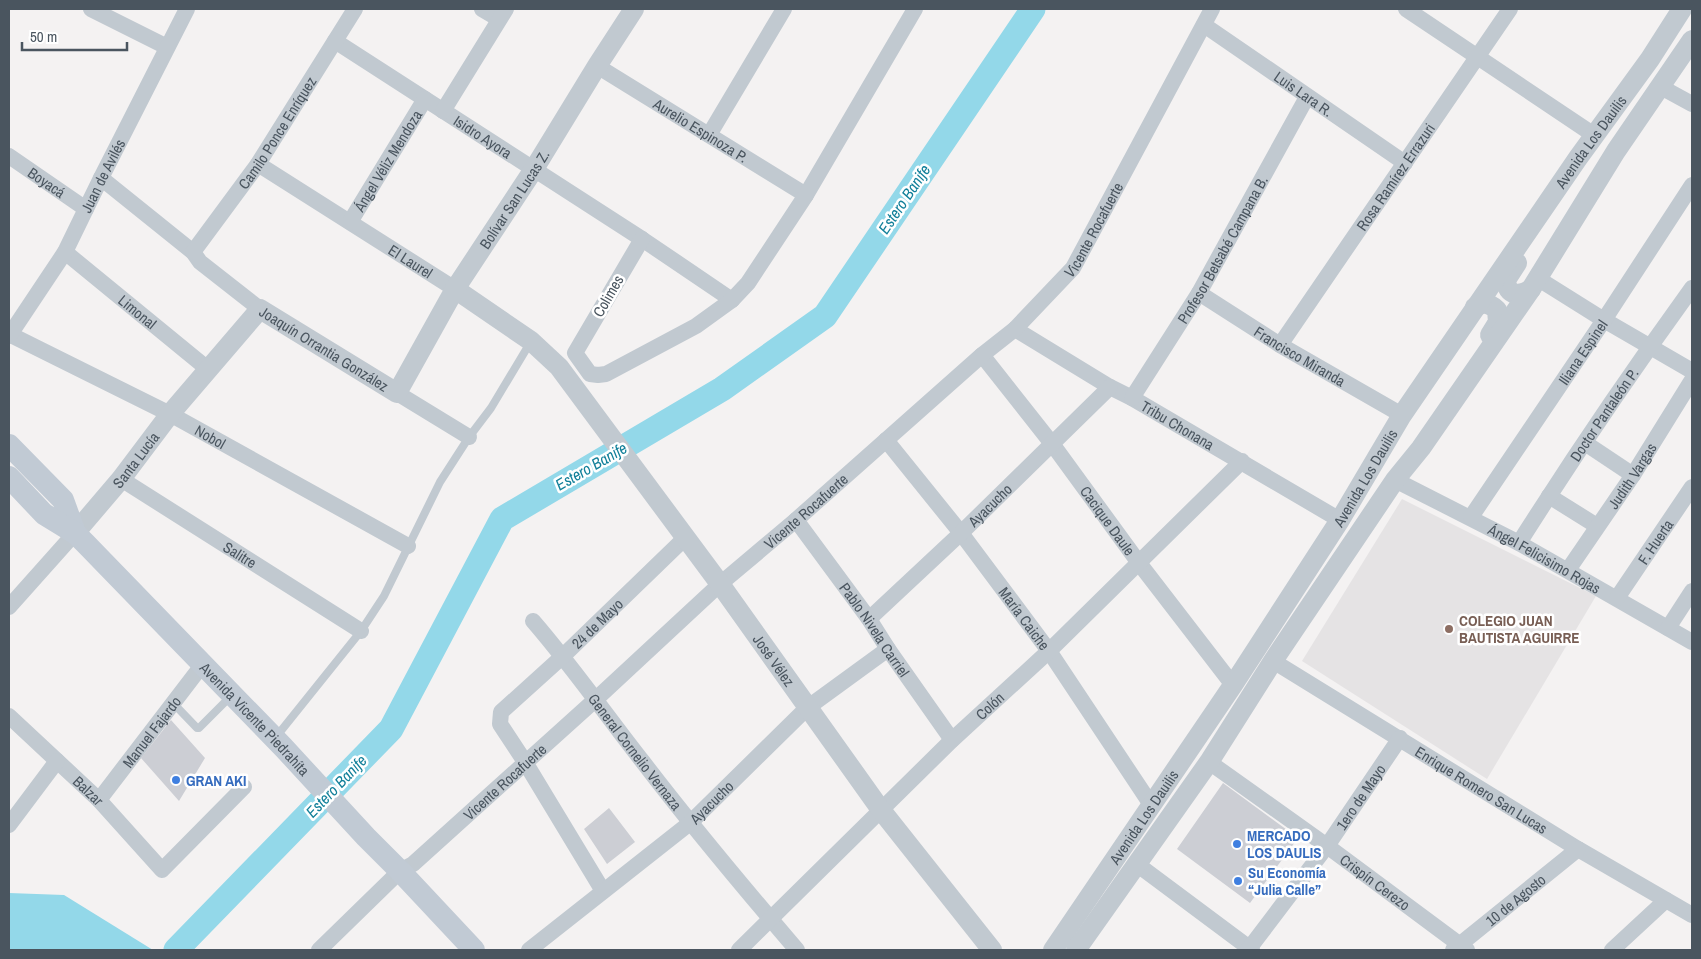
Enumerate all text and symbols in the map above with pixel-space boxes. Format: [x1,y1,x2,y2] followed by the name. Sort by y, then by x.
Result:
[22,20,128,52] scale bar
[30,26,57,47] text: 50 m
[1270,66,1337,121] street label: Luis Lara R.
[233,72,321,193] street label: Camilo Ponce Enríquez
[1549,91,1631,193] street label: Avenida Los Dauilis
[649,92,752,167] street label: Aurelio Espinoza P.
[348,106,427,216] street label: Ángel Véliz Mendoza
[450,110,516,163] street label: Isidro Ayora
[1351,119,1439,235] street label: Rosa Ramírez Errazuri
[75,135,130,216] street label: Juan de Avilés
[474,146,554,253] street label: Bolívar San Lucas Z.
[873,160,935,238] water label: Estero Banife
[24,162,70,202] street label: Boyacá
[1172,172,1272,327] street label: Profesor Betsabé Campana B.
[1059,178,1128,282] street label: Vicente Rocafuerte
[385,239,437,283] street label: El Laurel
[588,271,628,321] street label: Colimes
[114,290,161,334] street label: Limonal
[256,301,393,396] street label: Joaquín Orrantia González
[1553,315,1612,389] street label: Iliana Espinel
[1250,321,1350,391] street label: Francisco Miranda
[1564,363,1643,465] street label: Doctor Pantaleón P.
[1137,395,1218,455] street label: Tribu Chonana
[191,419,230,453] street label: Nobol
[1327,425,1402,532] street label: Avenida Los Dauilis
[107,427,164,492] street label: Santa Lucía
[551,437,631,495] water label: Estero Banife
[1603,439,1661,513] street label: Judith Vargas
[759,468,852,553] street label: Vicente Rocafuerte
[962,479,1016,532] street label: Ayacucho
[1076,481,1141,560] street label: Cacique Daule
[1632,515,1678,568] street label: F. Huerta
[1484,518,1605,598] street label: Ángel Felicisimo Rojas
[219,536,261,573] street label: Salitre
[835,578,915,681] street label: Pablo Nivela Carriel
[994,583,1055,654] street label: María Caiche
[566,593,627,653] street label: 24 de Mayo
[1459,610,1580,648] place label: COLEGIO JUAN BAUTISTA AGUIRRE
[1443,623,1455,635] marker: COLEGIO JUAN BAUTISTA AGUIRRE
[748,630,800,690] street label: José Vélez
[195,657,315,780] street label: Avenida Vicente Piedrahíta
[971,687,1008,724] street label: Colón
[584,689,687,815] street label: General Cornelio Vernaza
[117,691,185,772] street label: Manuel Fajardo
[458,738,551,825] street label: Vicente Rocafuerte
[1411,741,1552,838] street label: Enrique Romero San Lucas
[300,750,372,822] water label: Estero Banife
[1330,760,1390,834] street label: 1ero de Mayo
[1103,765,1183,869] street label: Avenida Los Dauilis
[186,770,246,791] place label: GRAN AKI
[69,771,109,810] street label: Balzar
[170,774,182,786] marker: GRAN AKI
[684,776,738,829] street label: Ayacucho
[1247,825,1322,863] place label: MERCADO LOS DAULIS
[1231,838,1243,850] marker: MERCADO LOS DAULIS
[1336,849,1415,915] street label: Crispín Cerezo
[1248,862,1326,900] place label: Su Economía “Julia Calle”
[1481,869,1550,930] street label: 10 de Agosto
[1232,875,1244,887] marker: Su Economía “Julia Calle”

